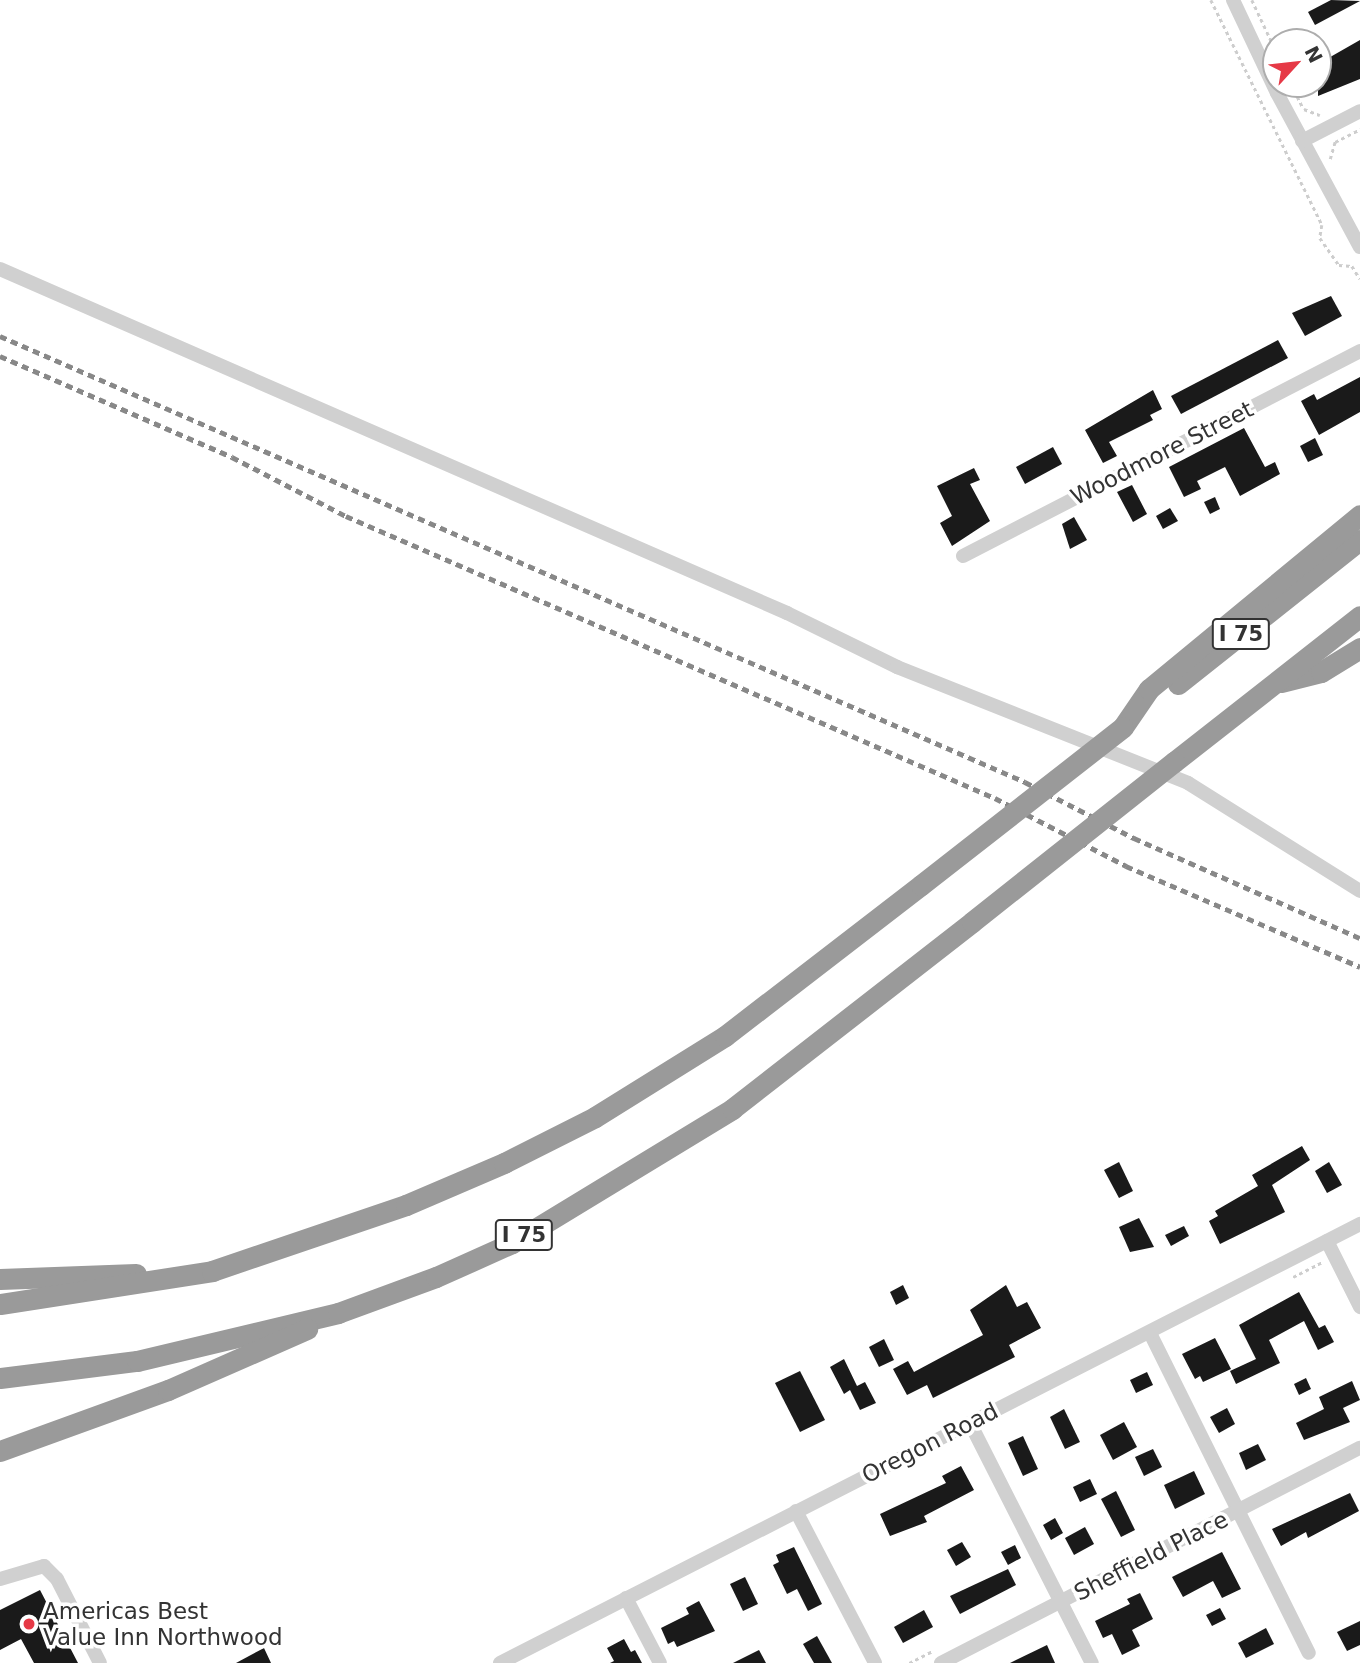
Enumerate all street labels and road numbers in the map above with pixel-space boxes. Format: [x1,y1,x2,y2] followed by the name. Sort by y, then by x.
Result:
[1066,395,1258,511] street label: Woodmore Street
[1211,616,1271,652] road number: I 75
[494,1218,554,1252] road number: I 75
[857,1397,1003,1489] street label: Oregon Road
[1069,1505,1233,1607] street label: Sheffield Place

